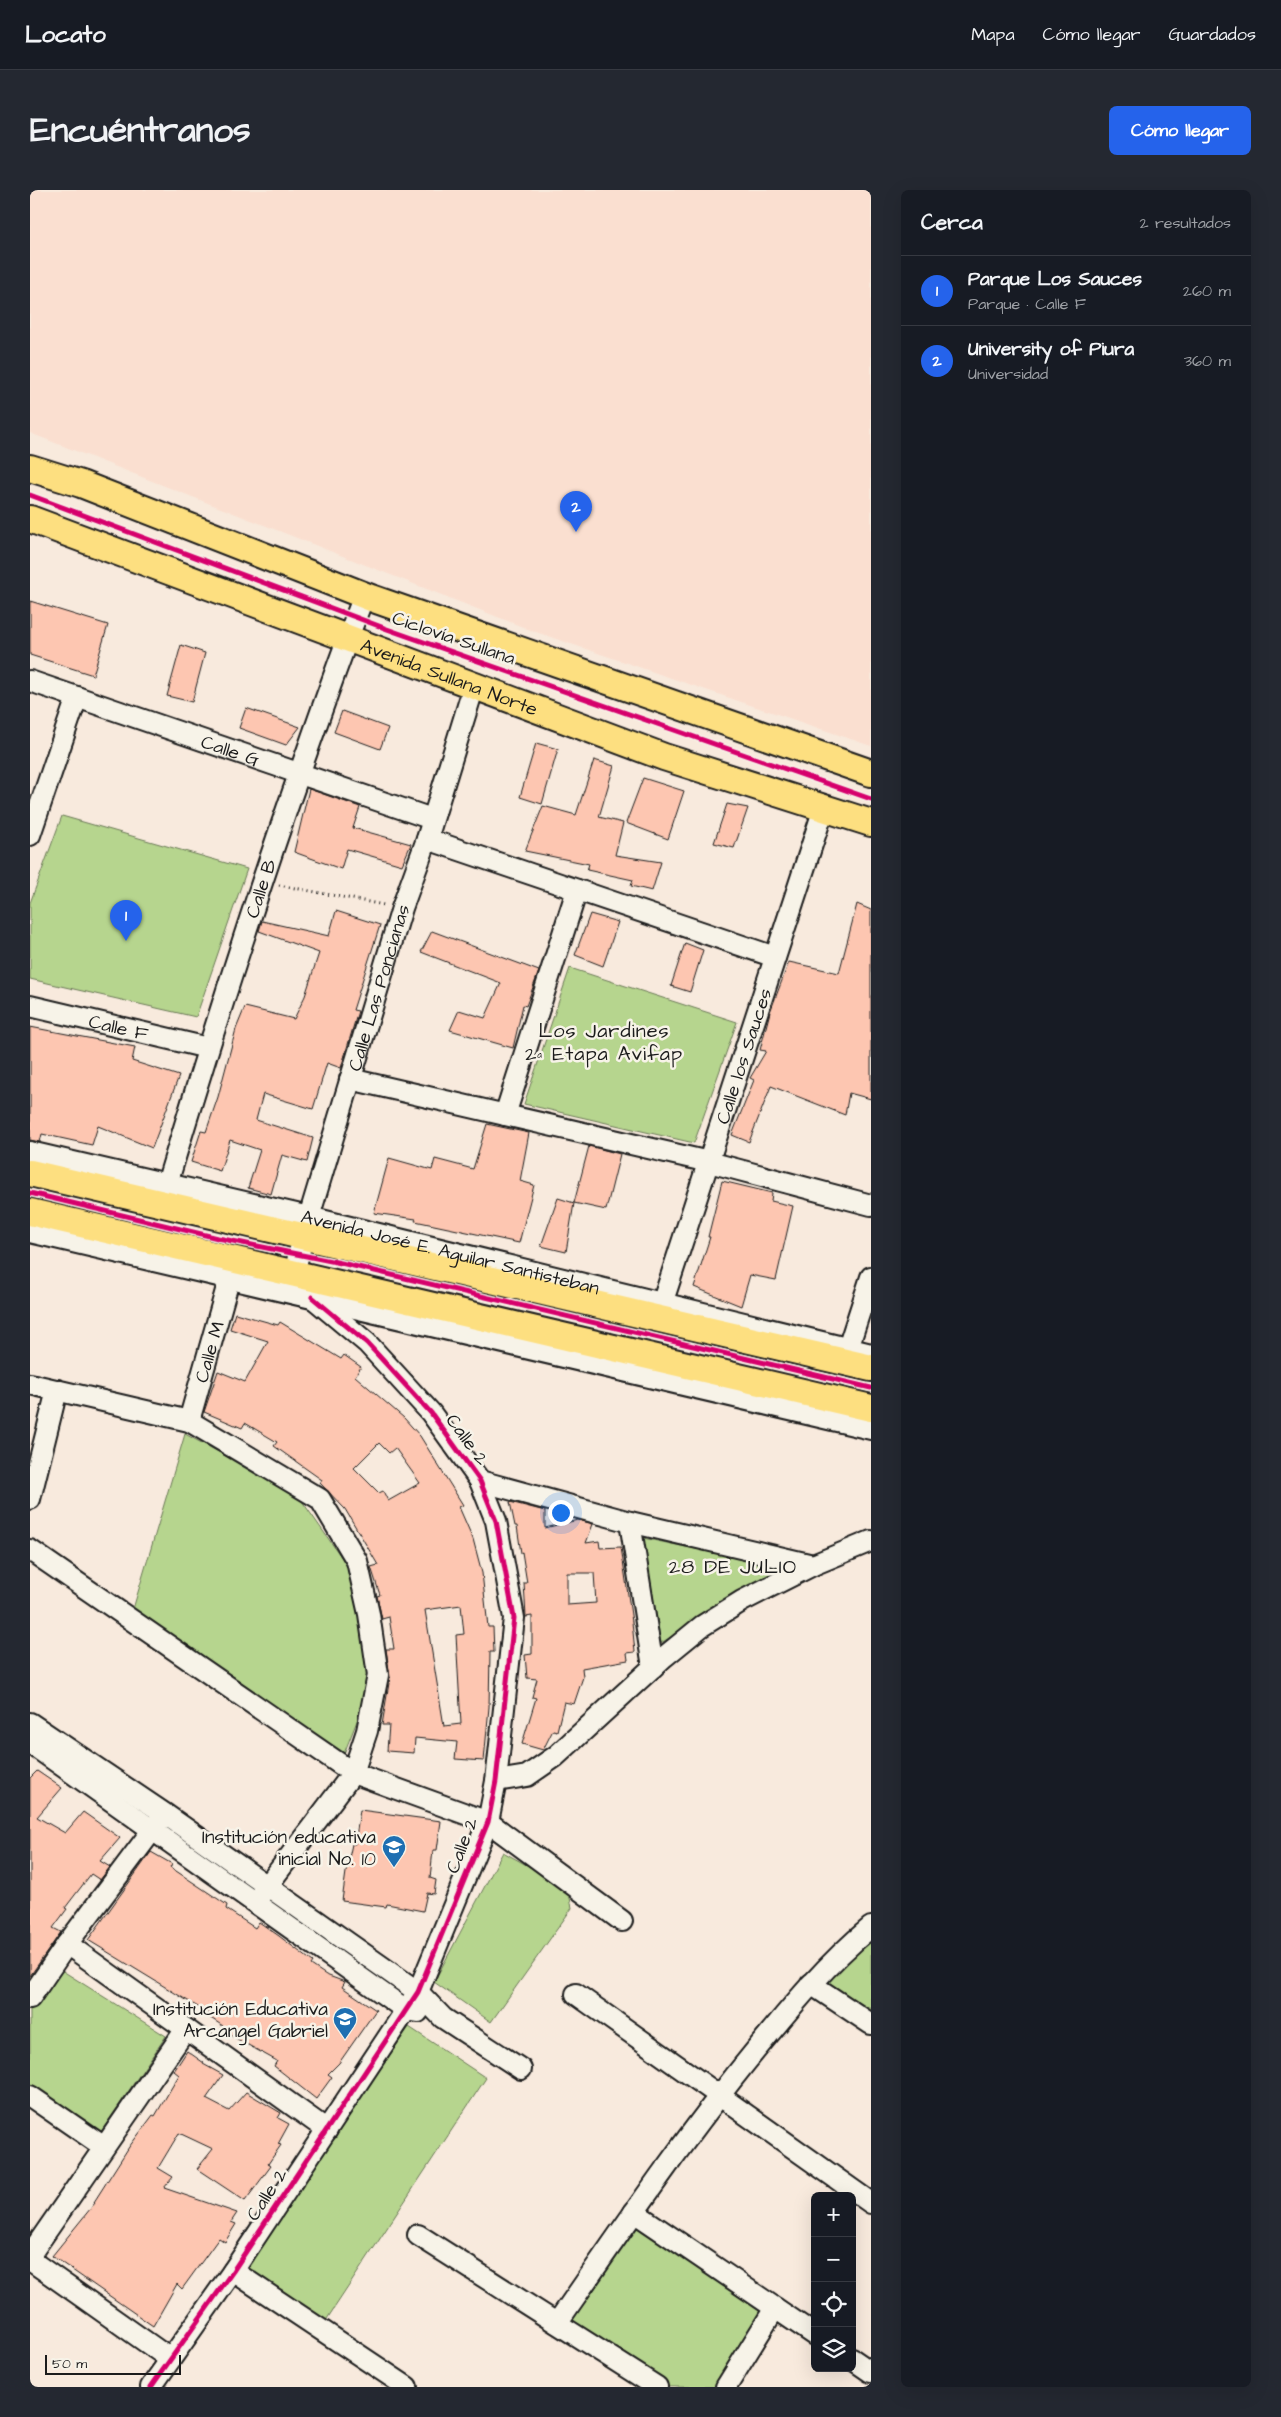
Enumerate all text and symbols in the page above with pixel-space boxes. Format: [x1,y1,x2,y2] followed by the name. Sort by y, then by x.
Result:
[25,18,106,52] text: Locato
[971,22,1015,47] text: Mapa
[1043,22,1141,47] text: Cómo llegar
[1169,22,1256,47] text: Guardados
[30,106,251,155] text: Encuéntranos
[1109,106,1251,155] button: Cómo llegar
[921,208,983,237] text: Cerca
[1139,212,1231,234] text: 2 resultados
[968,266,1142,293] text: Parque Los Sauces
[936,280,938,302] text: 1
[1183,280,1231,302] text: 260 m
[968,293,1086,315] text: Parque · Calle F
[968,336,1134,363] text: University of Piura
[932,350,942,372] text: 2
[1184,350,1231,372] text: 360 m
[968,363,1048,385] text: Universidad
[560,491,592,532] pin: 2
[388,605,519,672] street label: Ciclovía Sullana
[357,632,541,723] street label: Avenida Sullana Norte
[197,729,263,774] street label: Calle G
[239,855,284,922] street label: Calle B
[110,900,142,941] pin: 1
[342,901,417,1074] street label: Calle Las Poncianas
[710,985,779,1128] street label: Calle los Sauces
[86,1008,151,1048] street label: Calle F
[525,1017,683,1068] district label: Los Jardines 2ª Etapa Avifap
[298,1204,602,1302] street label: Avenida José E. Aguilar Santisteban
[189,1318,232,1386] street label: Calle M
[439,1409,495,1471] street label: Calle 2
[548,1500,574,1526] your location
[669,1553,797,1581] district label: 28 DE JULIO
[439,1814,485,1877] street label: Calle 2
[202,1824,376,1873] place label: Institución educativa inicial No. 10
[381,1834,407,1868] school or university icon: Institución educativa inicial No. 10
[153,1996,328,2046] place label: Institución Educativa Arcangel Gabriel
[332,2006,358,2040] school or university icon: Institución Educativa Arcangel Gabriel
[240,2163,294,2226] street label: Calle 2
[811,2192,856,2372] map controls
[811,2192,856,2237] button: +
[811,2237,856,2282] button: −
[811,2282,856,2327] button: locate
[811,2327,856,2372] button: layers
[45,2352,181,2375] scale bar
[52,2354,87,2374] text: 50 m

